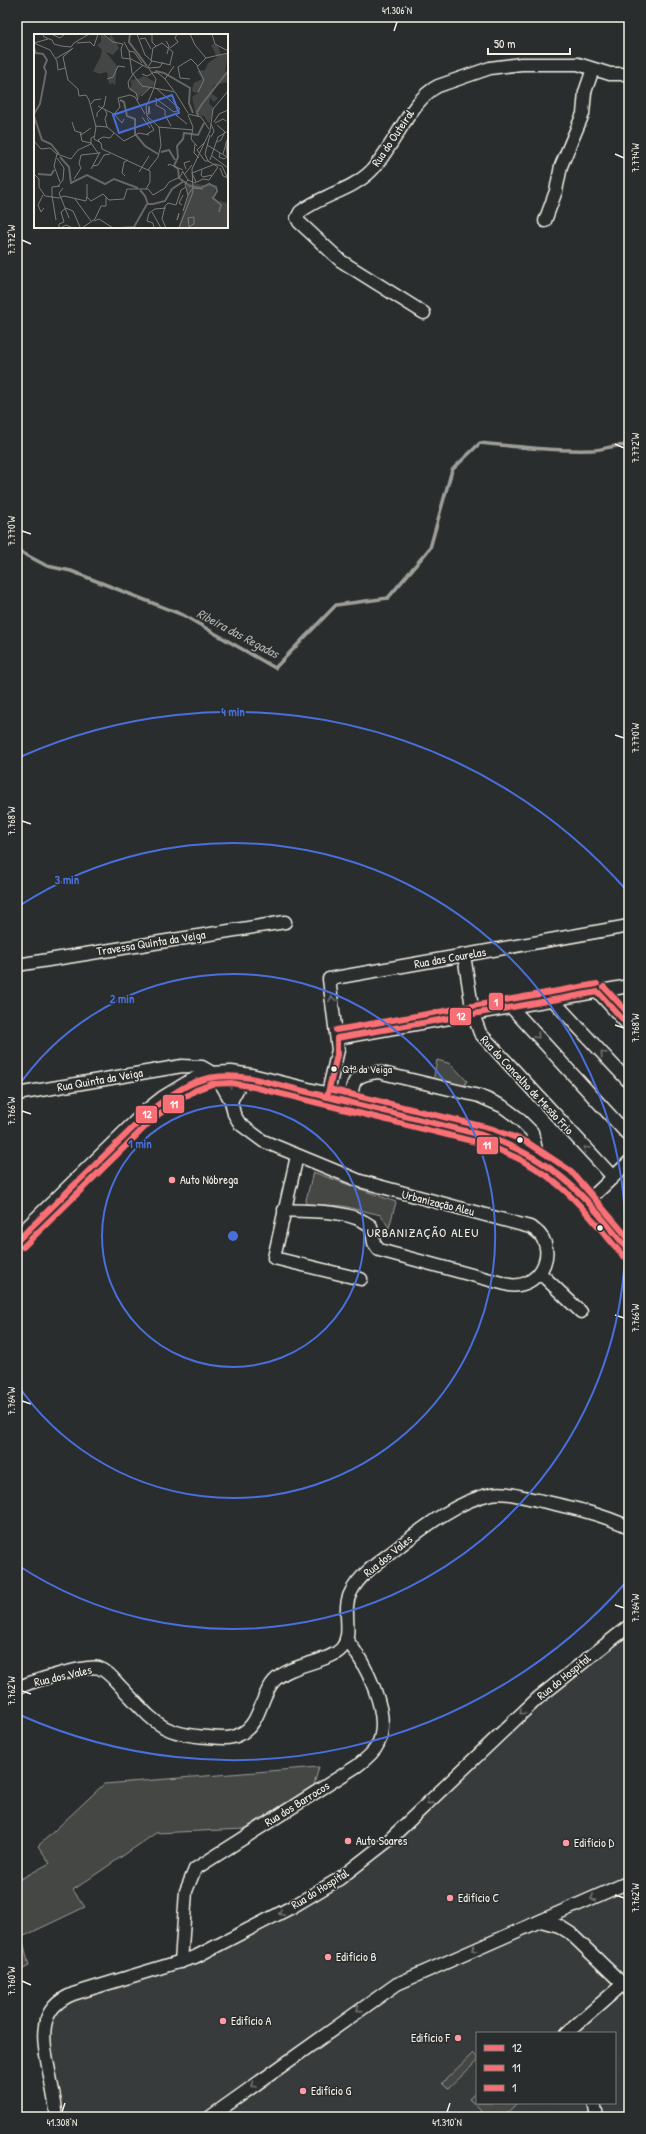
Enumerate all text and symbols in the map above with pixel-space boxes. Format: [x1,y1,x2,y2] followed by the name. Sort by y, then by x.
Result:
[382,4,412,17] text: 41.306°N
[488,30,570,56] scale bar
[34,34,228,228] inset map
[494,35,515,52] text: 50 m
[367,105,418,170] street label: Rua do Outeiral
[629,143,642,173] text: 7.774°W
[5,224,18,255] text: 7.772°W
[629,432,642,463] text: 7.772°W
[5,515,18,546] text: 7.770°W
[193,604,283,664] water label: Ribeira das Regadas
[221,703,245,720] text: 4 min
[629,722,642,753] text: 7.770°W
[5,806,18,835] text: 7.768°W
[55,871,80,888] text: 3 min
[95,925,207,960] street label: Travessa Quinta da Veiga
[413,943,488,972] street label: Rua das Courelas
[110,990,135,1007] text: 2 min
[488,992,504,1011] line badge: 1
[494,995,498,1009] text: 1
[328,996,337,1002] one-way arrow
[449,1007,472,1026] line badge: 12
[456,1009,466,1023] text: 12
[629,1013,642,1042] text: 7.768°W
[477,1031,578,1138] street label: Rua do Concelho de Mesão Frio
[532,1031,540,1039] one-way arrow
[600,1051,607,1058] one-way arrow
[342,1062,393,1076] place label: Qtª da Veiga
[56,1064,144,1095] street label: Rua Quinta da Veiga
[329,1064,339,1074] marker: Qtª da Veiga
[162,1094,185,1114] line badge: 11
[5,1096,18,1125] text: 7.766°W
[170,1097,178,1111] text: 11
[135,1105,158,1124] line badge: 12
[142,1107,152,1121] text: 12
[128,1135,152,1152] text: 1 min
[515,1135,525,1145] unlabelled marker
[476,1136,499,1155] line badge: 11
[483,1138,491,1152] text: 11
[584,1146,591,1154] one-way arrow
[180,1171,238,1188] place label: Auto Nóbrega
[167,1175,177,1185] marker: Auto Nóbrega
[400,1185,476,1220] street label: Urbanização Aleu
[367,1223,479,1241] district label: URBANIZAÇÃO ALEU
[595,1223,605,1233] unlabelled marker
[226,1229,240,1243] centre of rings
[629,1303,642,1332] text: 7.766°W
[5,1386,18,1415] text: 7.764°W
[360,1530,416,1581] street label: Rua dos Vales
[629,1593,642,1622] text: 7.764°W
[533,1649,595,1704] street label: Rua do Hospital
[32,1661,94,1690] street label: Rua dos Vales
[5,1676,18,1706] text: 7.762°W
[519,1707,527,1714] one-way arrow
[261,1777,333,1830] street label: Rua dos Barrocos
[426,1797,434,1805] one-way arrow
[356,1832,408,1849] place label: Auto Soares
[574,1834,615,1851] place label: Edifício D
[343,1836,353,1846] marker: Auto Soares
[561,1838,571,1848] marker: Edifício D
[288,1864,352,1913] street label: Rua do Hospital
[629,1883,642,1913] text: 7.762°W
[458,1889,500,1906] place label: Edifício C
[445,1893,455,1903] marker: Edifício C
[590,1893,598,1901] one-way arrow
[277,1908,285,1916] one-way arrow
[471,1945,478,1953] one-way arrow
[336,1948,377,1965] place label: Edifício B
[323,1952,333,1962] marker: Edifício B
[5,1966,18,1996] text: 7.760°W
[356,2004,363,2012] one-way arrow
[231,2012,272,2029] place label: Edifício A
[218,2016,228,2026] marker: Edifício A
[411,2029,450,2046] place label: Edifício F
[476,2032,616,2104] legend
[453,2033,463,2043] marker: Edifício F
[512,2039,522,2056] text: 12
[512,2059,521,2076] text: 11
[512,2079,516,2096] text: 1
[251,2080,258,2087] one-way arrow
[311,2082,352,2099] place label: Edifício G
[298,2086,308,2096] marker: Edifício G
[47,2116,77,2129] text: 41.308°N
[432,2116,462,2129] text: 41.310°N

